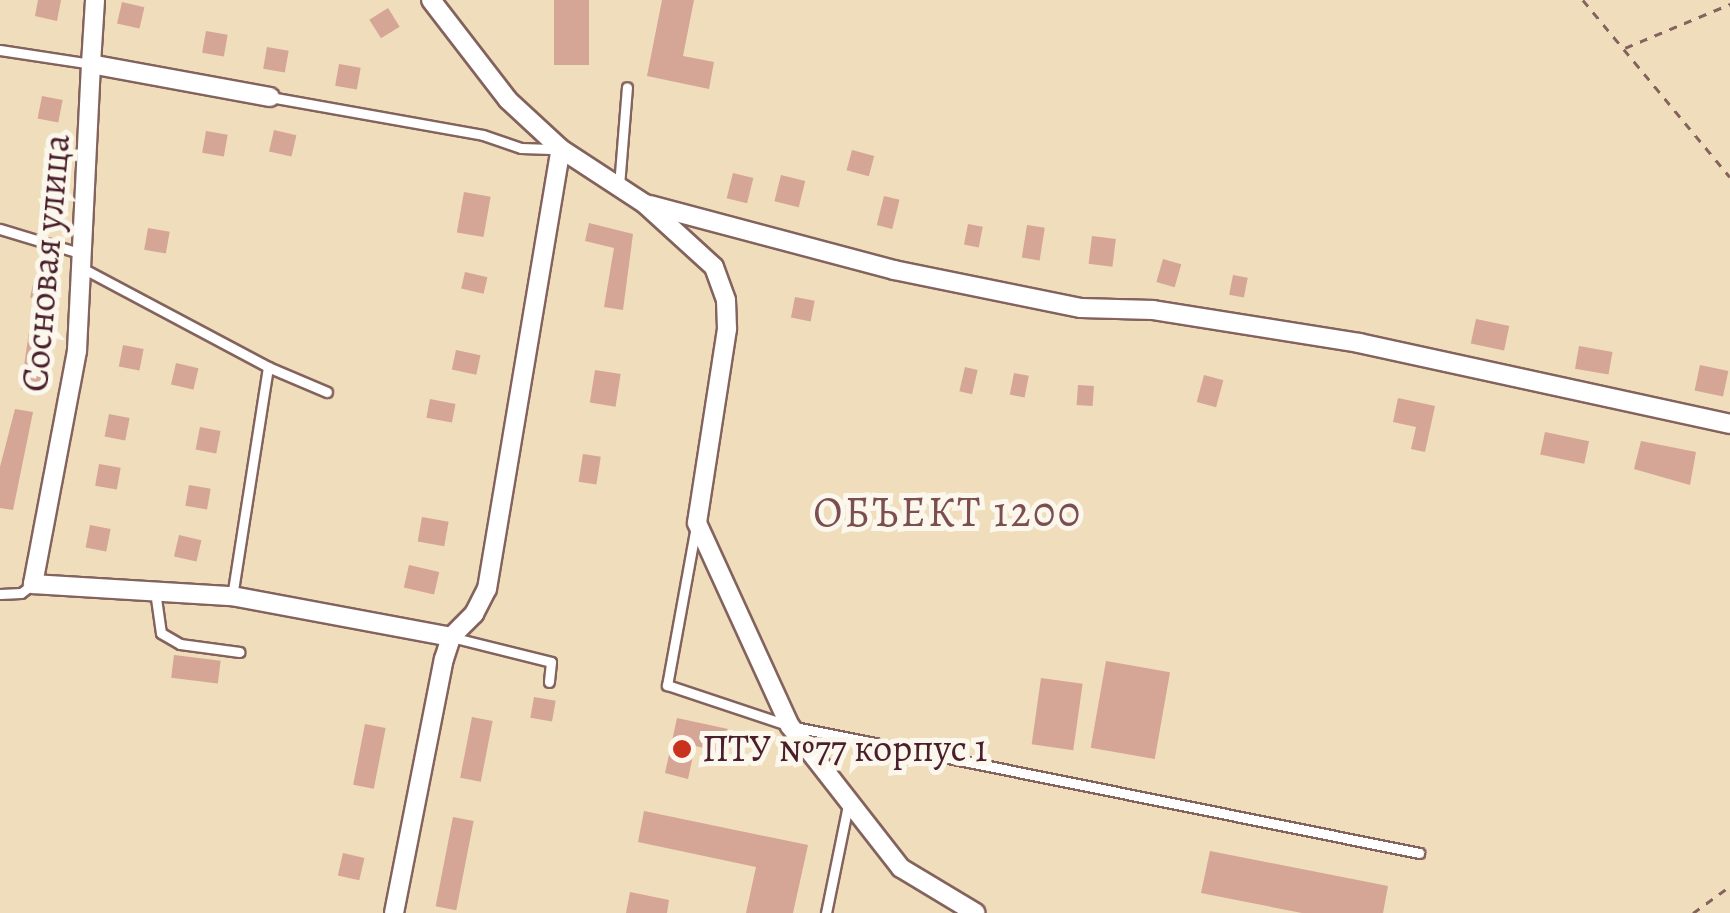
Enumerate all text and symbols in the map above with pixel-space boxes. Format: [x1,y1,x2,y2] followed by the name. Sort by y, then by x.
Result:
[12,132,80,394] street label: Сосновая улица
[813,487,1083,537] district label: ОБЪЕКТ 1200
[702,726,987,772] place label: ПТУ №77 корпус 1
[671,738,693,760] marker: ПТУ №77 корпус 1

